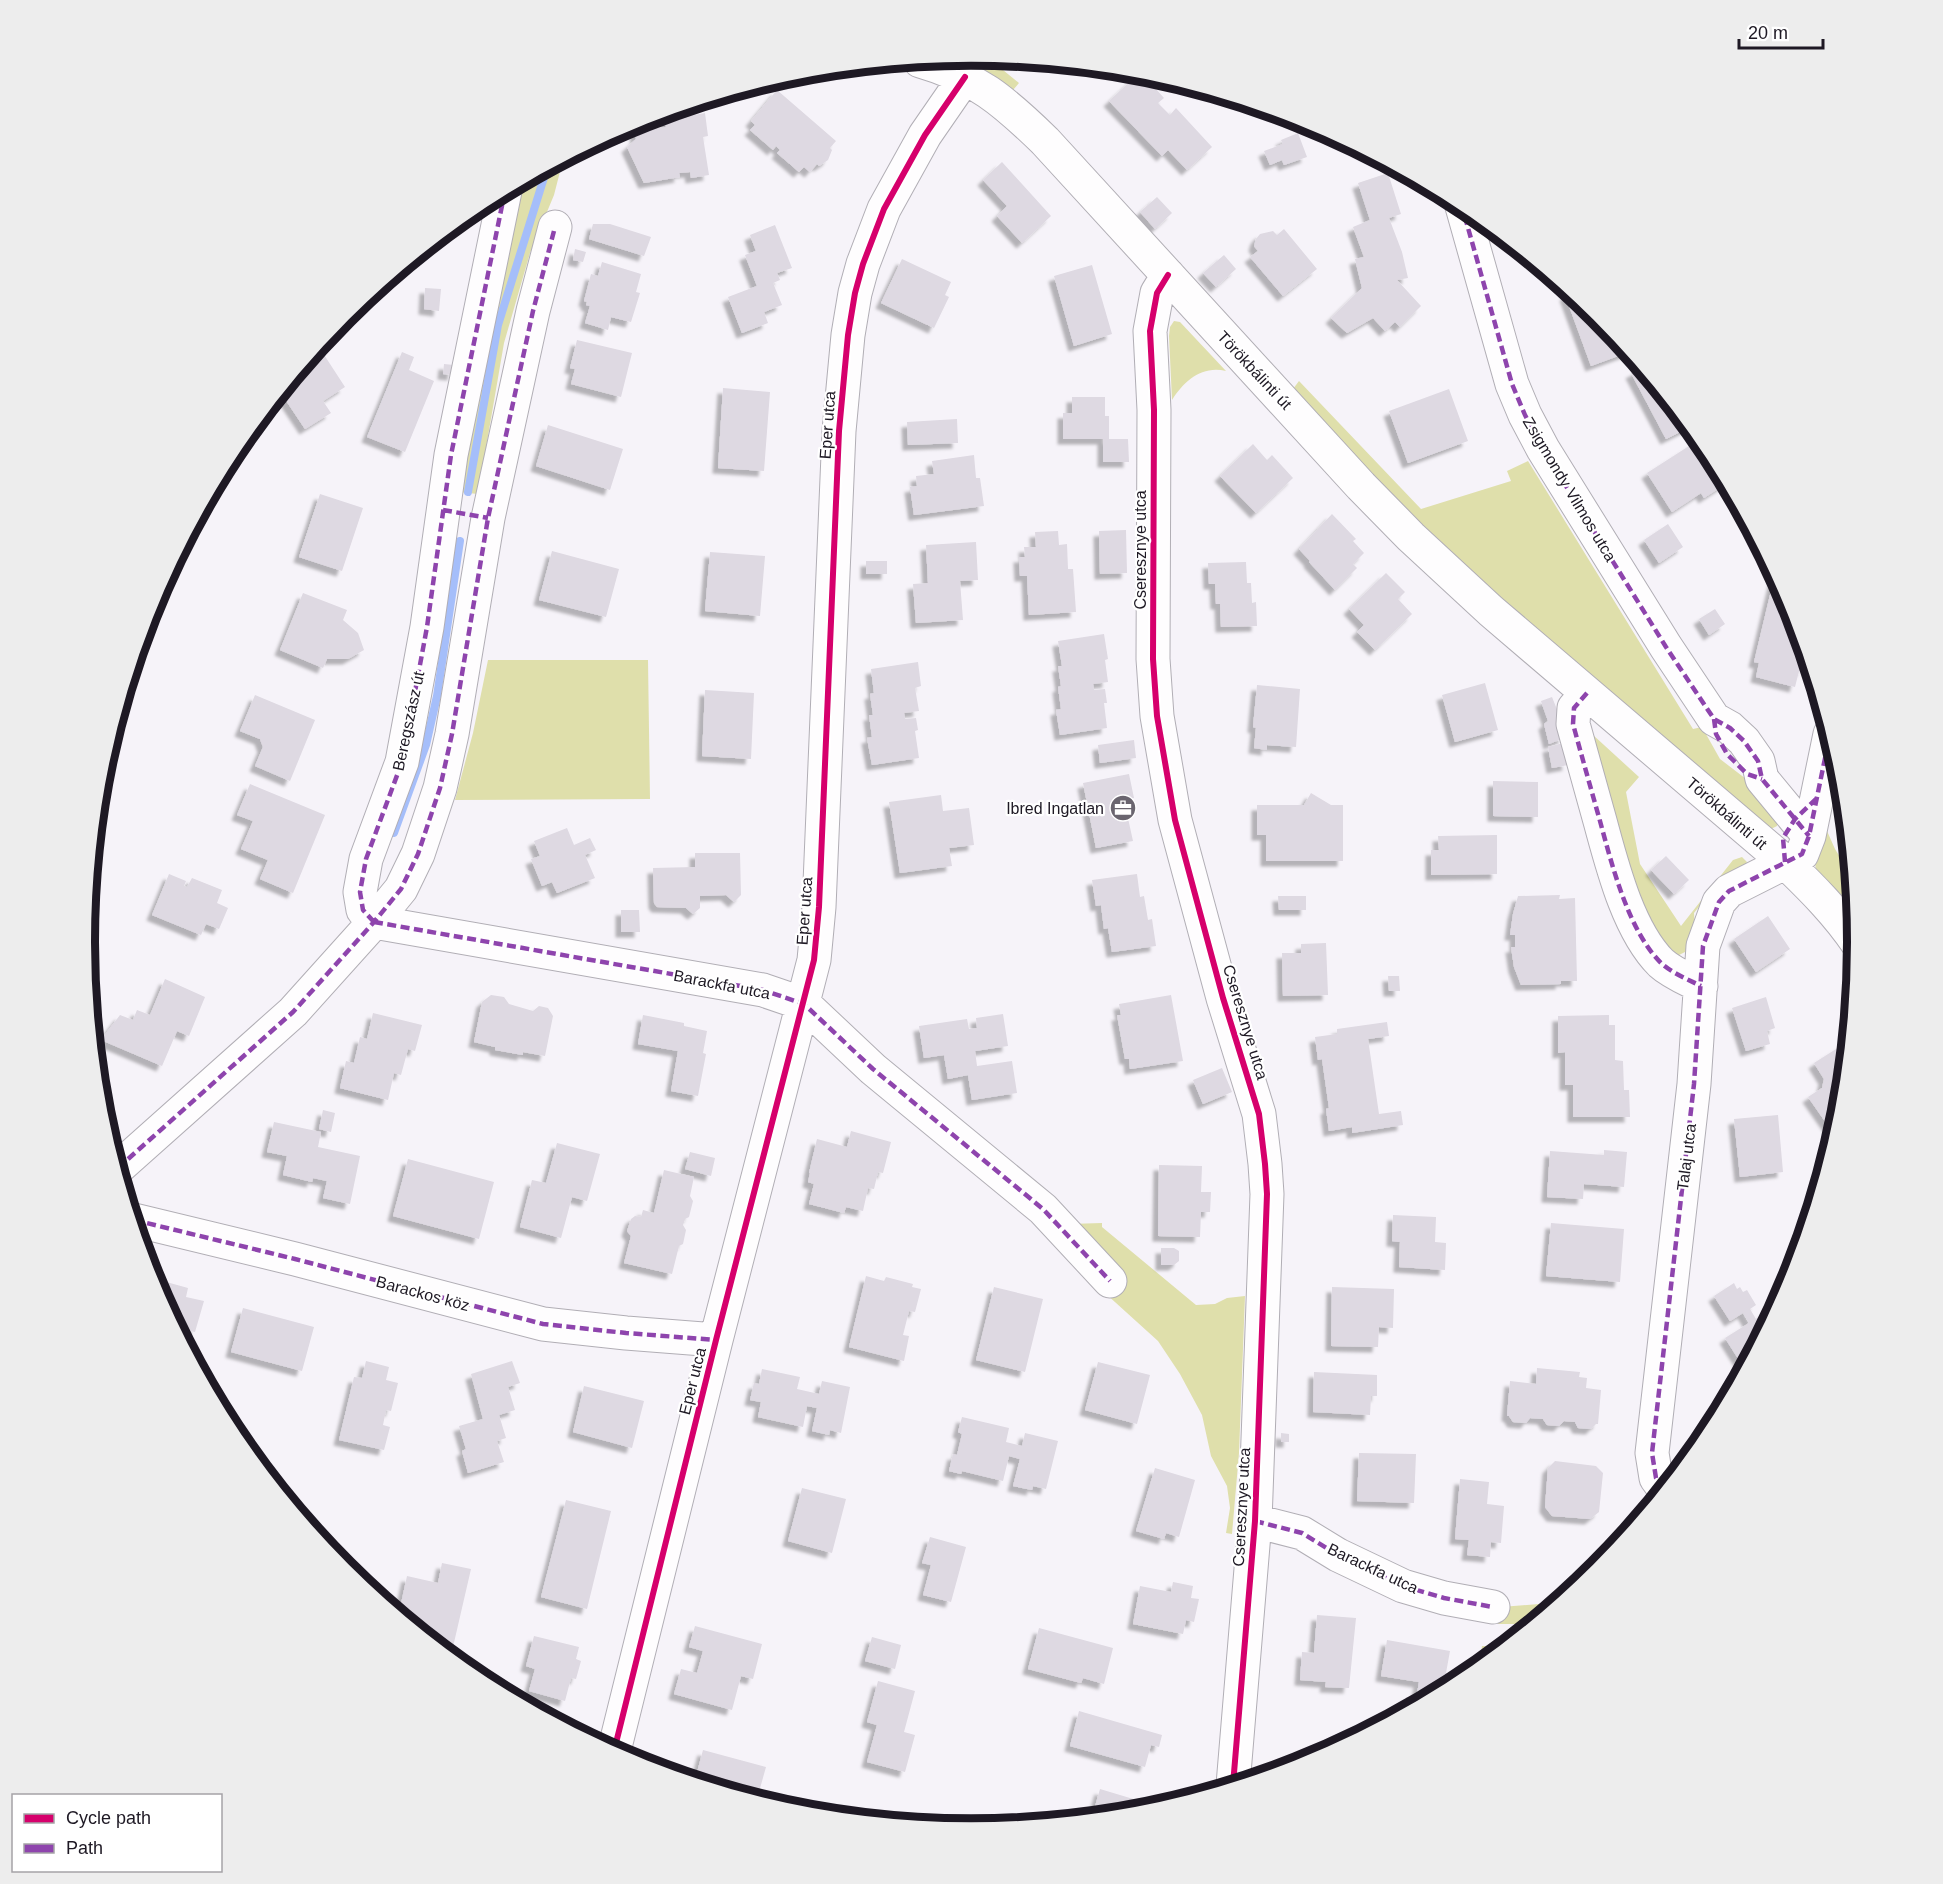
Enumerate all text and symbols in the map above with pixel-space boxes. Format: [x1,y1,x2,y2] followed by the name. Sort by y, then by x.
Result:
[1739,12,1823,50] scale bar
[1748,23,1788,43] text: 20 m
[1214,328,1295,413] street label: Törökbálinti út
[817,390,838,460] street label: Eper utca
[1520,414,1619,564] street label: Zsigmondy Vilmos utca
[1132,490,1149,610] street label: Cseresznye utca
[390,669,427,772] street label: Beregszász út
[1683,774,1771,853] street label: Törökbálinti út
[1108,793,1138,823] office icon: Ibred Ingatlan
[1006,800,1104,817] place label: Ibred Ingatlan
[794,876,815,946] street label: Eper utca
[1220,963,1271,1082] street label: Cseresznye utca
[672,967,772,1002] street label: Barackfa utca
[1674,1122,1699,1192] street label: Talaj utca
[374,1273,471,1314] street label: Barackos köz
[676,1346,709,1416] street label: Eper utca
[1230,1447,1253,1567] street label: Cseresznye utca
[1325,1540,1421,1597] street label: Barackfa utca
[12,1794,222,1872] legend
[66,1808,151,1828] text: Cycle path
[66,1838,103,1858] text: Path

